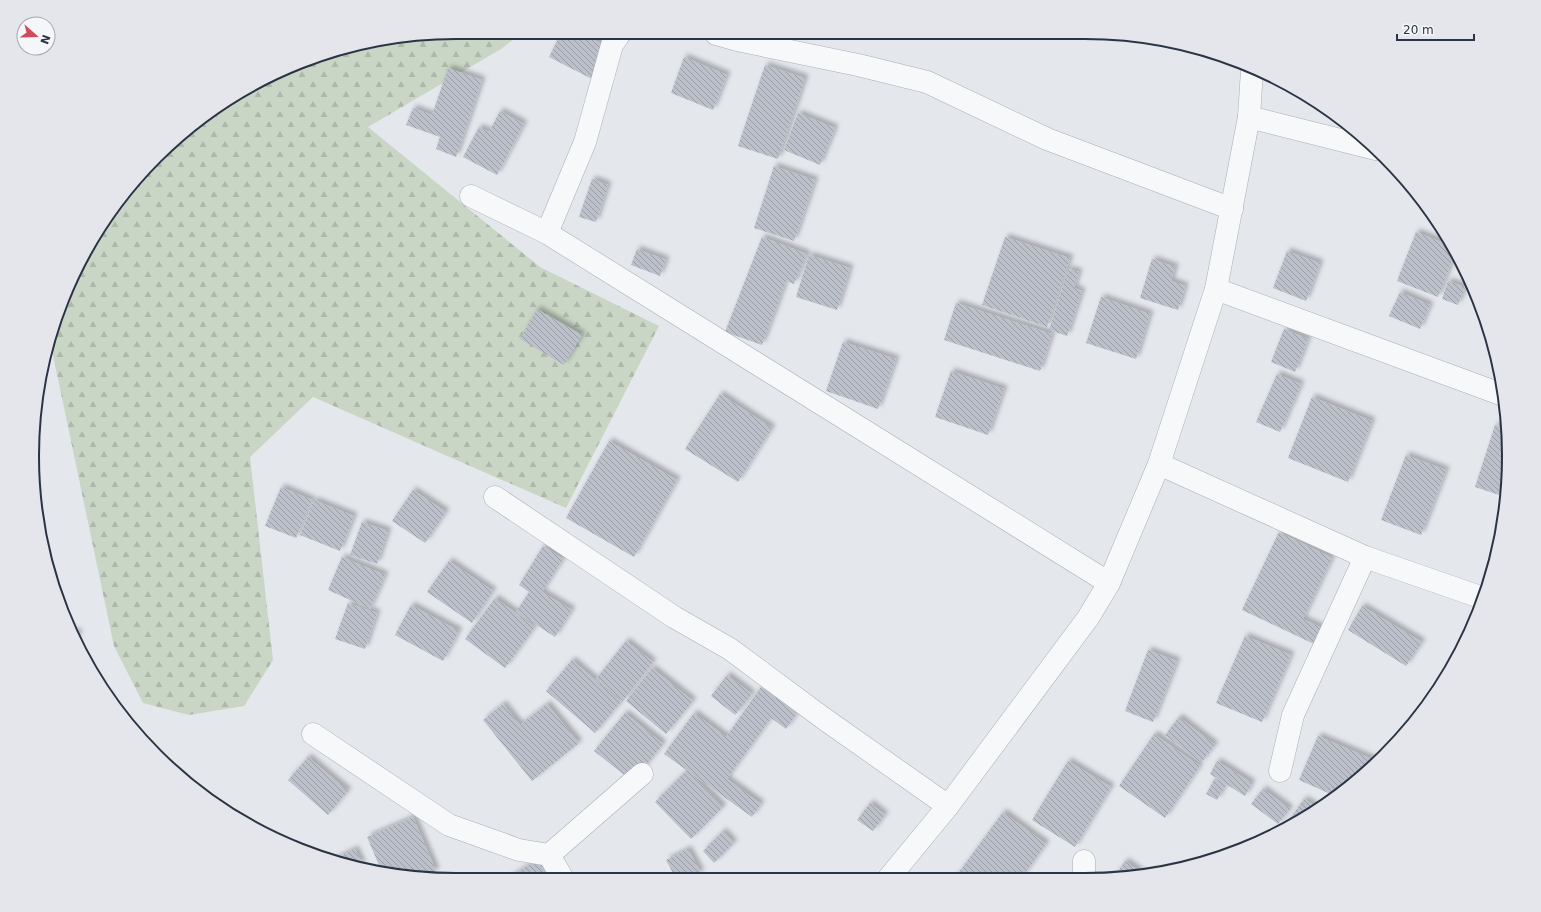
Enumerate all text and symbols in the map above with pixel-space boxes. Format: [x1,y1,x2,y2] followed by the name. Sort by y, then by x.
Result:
[16,16,56,56] north arrow
[1397,16,1474,42] scale bar
[1403,23,1434,37] text: 20 m
[37,33,53,46] text: N

